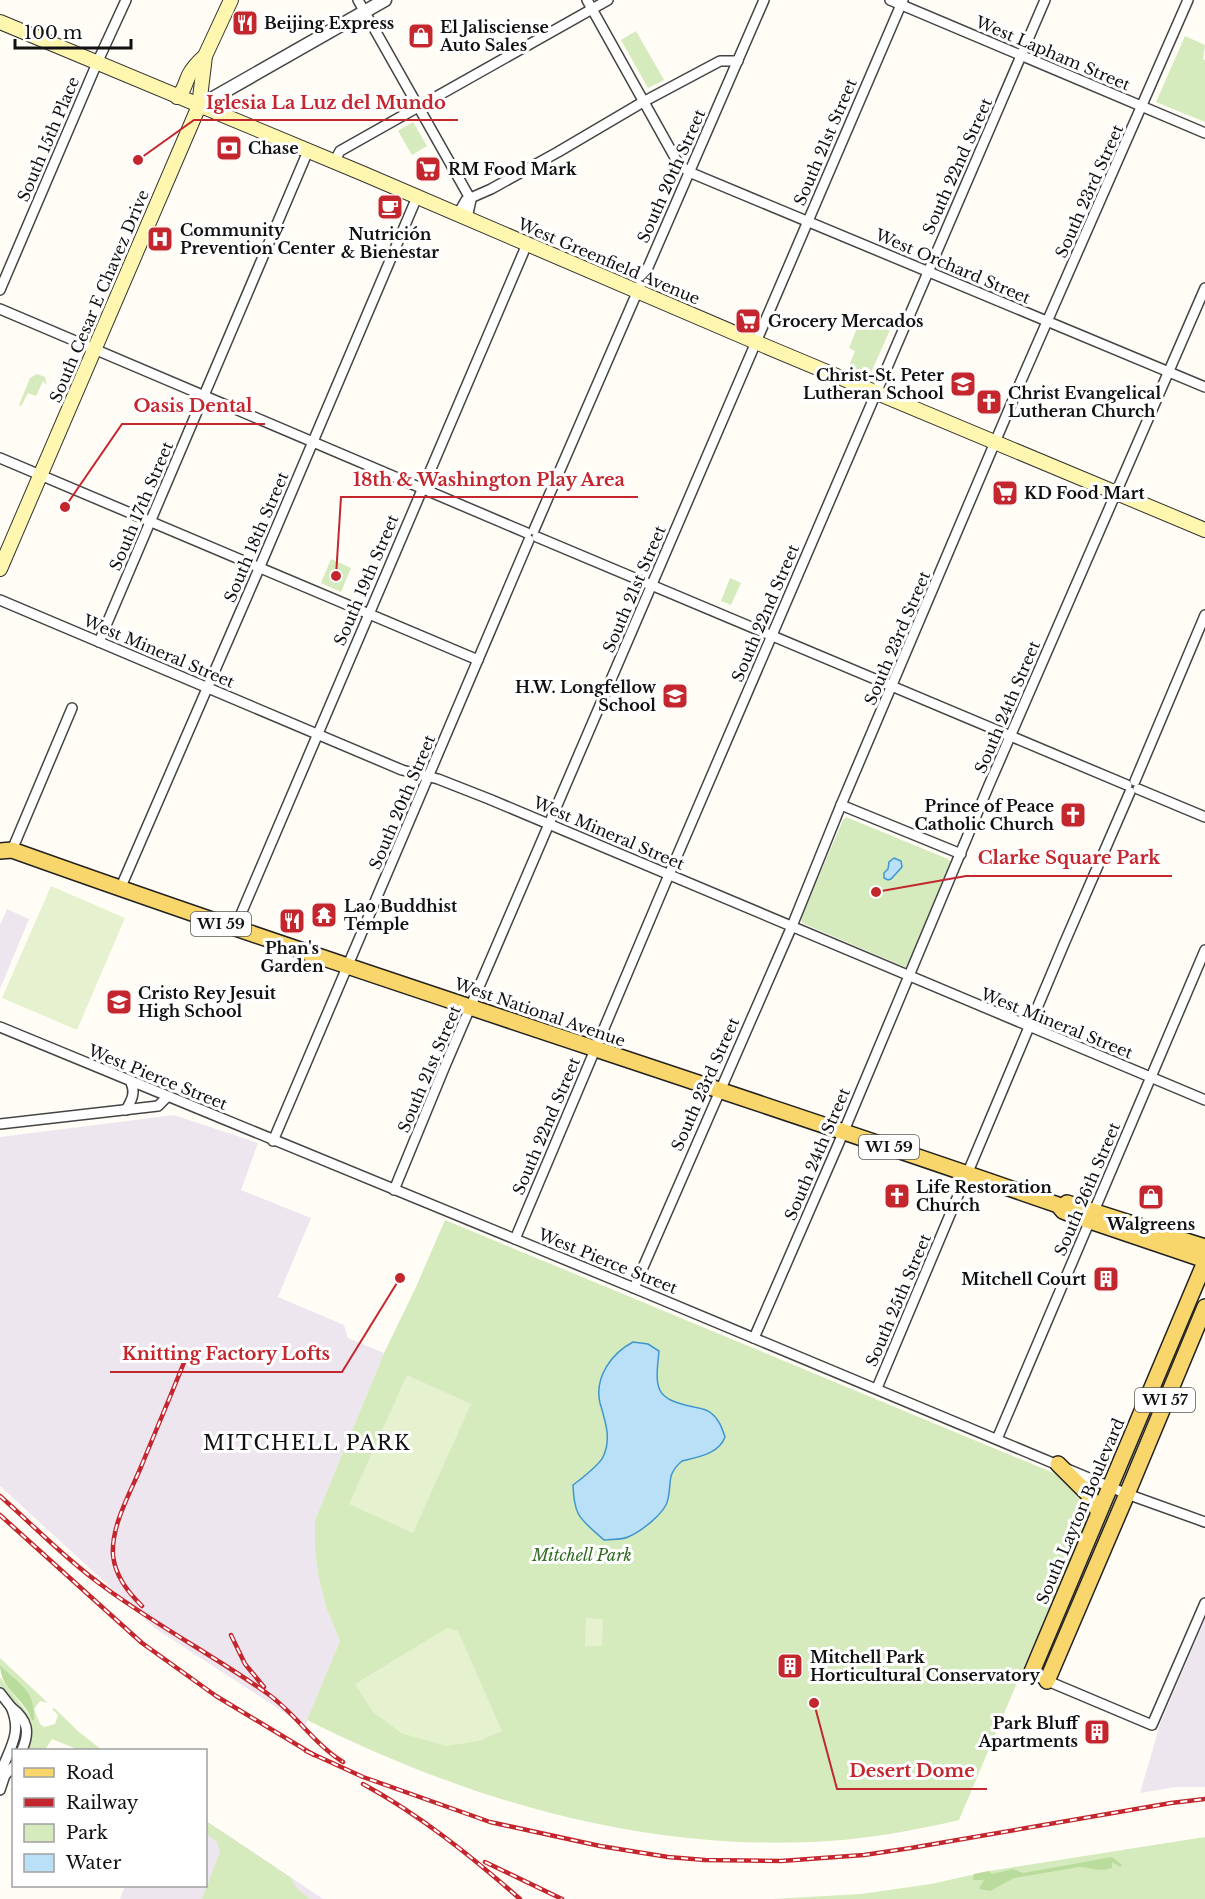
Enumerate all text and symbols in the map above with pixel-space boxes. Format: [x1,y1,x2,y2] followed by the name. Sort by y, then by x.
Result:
[230,8,260,38] restaurant icon: Beijing Express
[972,11,1133,95] street label: West Lapham Street
[15,12,130,50] scale bar
[264,13,394,33] place label: Beijing Express
[439,17,549,55] place label: El Jalisciense Auto Sales
[406,21,436,51] shop icon: El Jalisciense Auto Sales
[24,22,82,44] text: 100 m
[13,73,83,205] street label: South 15th Place
[789,75,861,209] street label: South 21st Street
[194,84,458,120] callout: Iglesia La Luz del Mundo
[206,92,446,114] text: Iglesia La Luz del Mundo
[918,95,996,237] street label: South 22nd Street
[633,106,709,246] street label: South 20th Street
[1051,121,1127,261] street label: South 23rd Street
[214,133,244,163] bank icon: Chase
[248,138,299,158] place label: Chase
[413,154,443,184] supermarket icon: RM Food Mark
[448,159,577,179] place label: RM Food Mark
[45,186,153,406] street label: South Cesar E Chavez Drive
[375,192,405,222] cafe icon: Nutrición & Bienestar
[514,213,703,308] street label: West Greenfield Avenue
[180,220,335,258] place label: Community Prevention Center
[145,224,175,254] hospital icon: Community Prevention Center
[341,224,439,262] place label: Nutrición & Bienestar
[871,224,1034,308] street label: West Orchard Street
[733,306,763,336] supermarket icon: Grocery Mercados
[768,311,923,331] place label: Grocery Mercados
[803,365,944,403] place label: Christ-St. Peter Lutheran School
[948,369,978,399] school or university icon: Christ-St. Peter Lutheran School
[1008,383,1161,421] place label: Christ Evangelical Lutheran Church
[974,387,1004,417] church icon: Christ Evangelical Lutheran Church
[122,388,265,424] callout: Oasis Dental
[133,395,253,417] text: Oasis Dental
[105,439,177,573] street label: South 17th Street
[341,461,638,497] callout: 18th & Washington Play Area
[219,469,293,605] street label: South 18th Street
[353,469,626,491] text: 18th & Washington Play Area
[990,478,1020,508] supermarket icon: KD Food Mart
[1024,483,1145,503] place label: KD Food Mart
[329,511,403,649] street label: South 19th Street
[598,522,670,656] street label: South 21st Street
[727,541,803,685] street label: South 22nd Street
[860,568,934,708] street label: South 23rd Street
[80,610,238,692] street label: West Mineral Street
[970,638,1044,776] street label: South 24th Street
[515,677,657,715] place label: H.W. Longfellow School
[660,681,690,711] school or university icon: H.W. Longfellow School
[365,732,439,872] street label: South 20th Street
[530,792,688,874] street label: West Mineral Street
[915,796,1055,834] place label: Prince of Peace Catholic Church
[1058,800,1088,830] church icon: Prince of Peace Catholic Church
[966,840,1172,876] callout: Clarke Square Park
[978,847,1161,869] text: Clarke Square Park
[344,896,458,934] place label: Lao Buddhist Temple
[309,900,339,930] temple icon: Lao Buddhist Temple
[277,906,307,936] restaurant icon: Phan's Garden
[191,912,251,936] road number: WI 59
[260,938,324,976] place label: Phan's Garden
[451,973,628,1051] street label: West National Avenue
[138,983,277,1021] place label: Cristo Rey Jesuit High School
[977,983,1136,1063] street label: West Mineral Street
[104,987,134,1017] school or university icon: Cristo Rey Jesuit High School
[393,1002,465,1136] street label: South 21st Street
[667,1014,743,1154] street label: South 23rd Street
[85,1040,230,1114] street label: West Pierce Street
[508,1054,584,1198] street label: South 22nd Street
[780,1085,854,1223] street label: South 24th Street
[1050,1119,1124,1259] street label: South 26th Street
[859,1135,919,1159] road number: WI 59
[916,1177,1052,1215] place label: Life Restoration Church
[882,1181,912,1211] church icon: Life Restoration Church
[1136,1182,1166,1212] shop icon: Walgreens
[1106,1214,1195,1234] place label: Walgreens
[535,1224,680,1298] street label: West Pierce Street
[861,1231,935,1369] street label: South 25th Street
[1091,1264,1121,1294] building icon: Mitchell Court
[961,1269,1087,1289] place label: Mitchell Court
[110,1336,342,1372] callout: Knitting Factory Lofts
[122,1343,330,1365] text: Knitting Factory Lofts
[1135,1388,1195,1412] road number: WI 57
[1032,1415,1128,1607] street label: South Layton Boulevard
[203,1431,411,1455] district label: MITCHELL PARK
[531,1545,632,1565] park label: Mitchell Park
[810,1647,1041,1685] place label: Mitchell Park Horticultural Conservatory
[775,1651,805,1681] building icon: Mitchell Park Horticultural Conservatory
[977,1713,1081,1751] place label: Park Bluff Apartments
[1082,1717,1112,1747] building icon: Park Bluff Apartments
[12,1749,207,1887] legend
[837,1753,987,1789] callout: Desert Dome
[849,1760,975,1782] text: Desert Dome
[66,1762,114,1784] text: Road
[66,1792,139,1814] text: Railway
[66,1822,108,1844] text: Park
[65,1852,122,1874] text: Water

